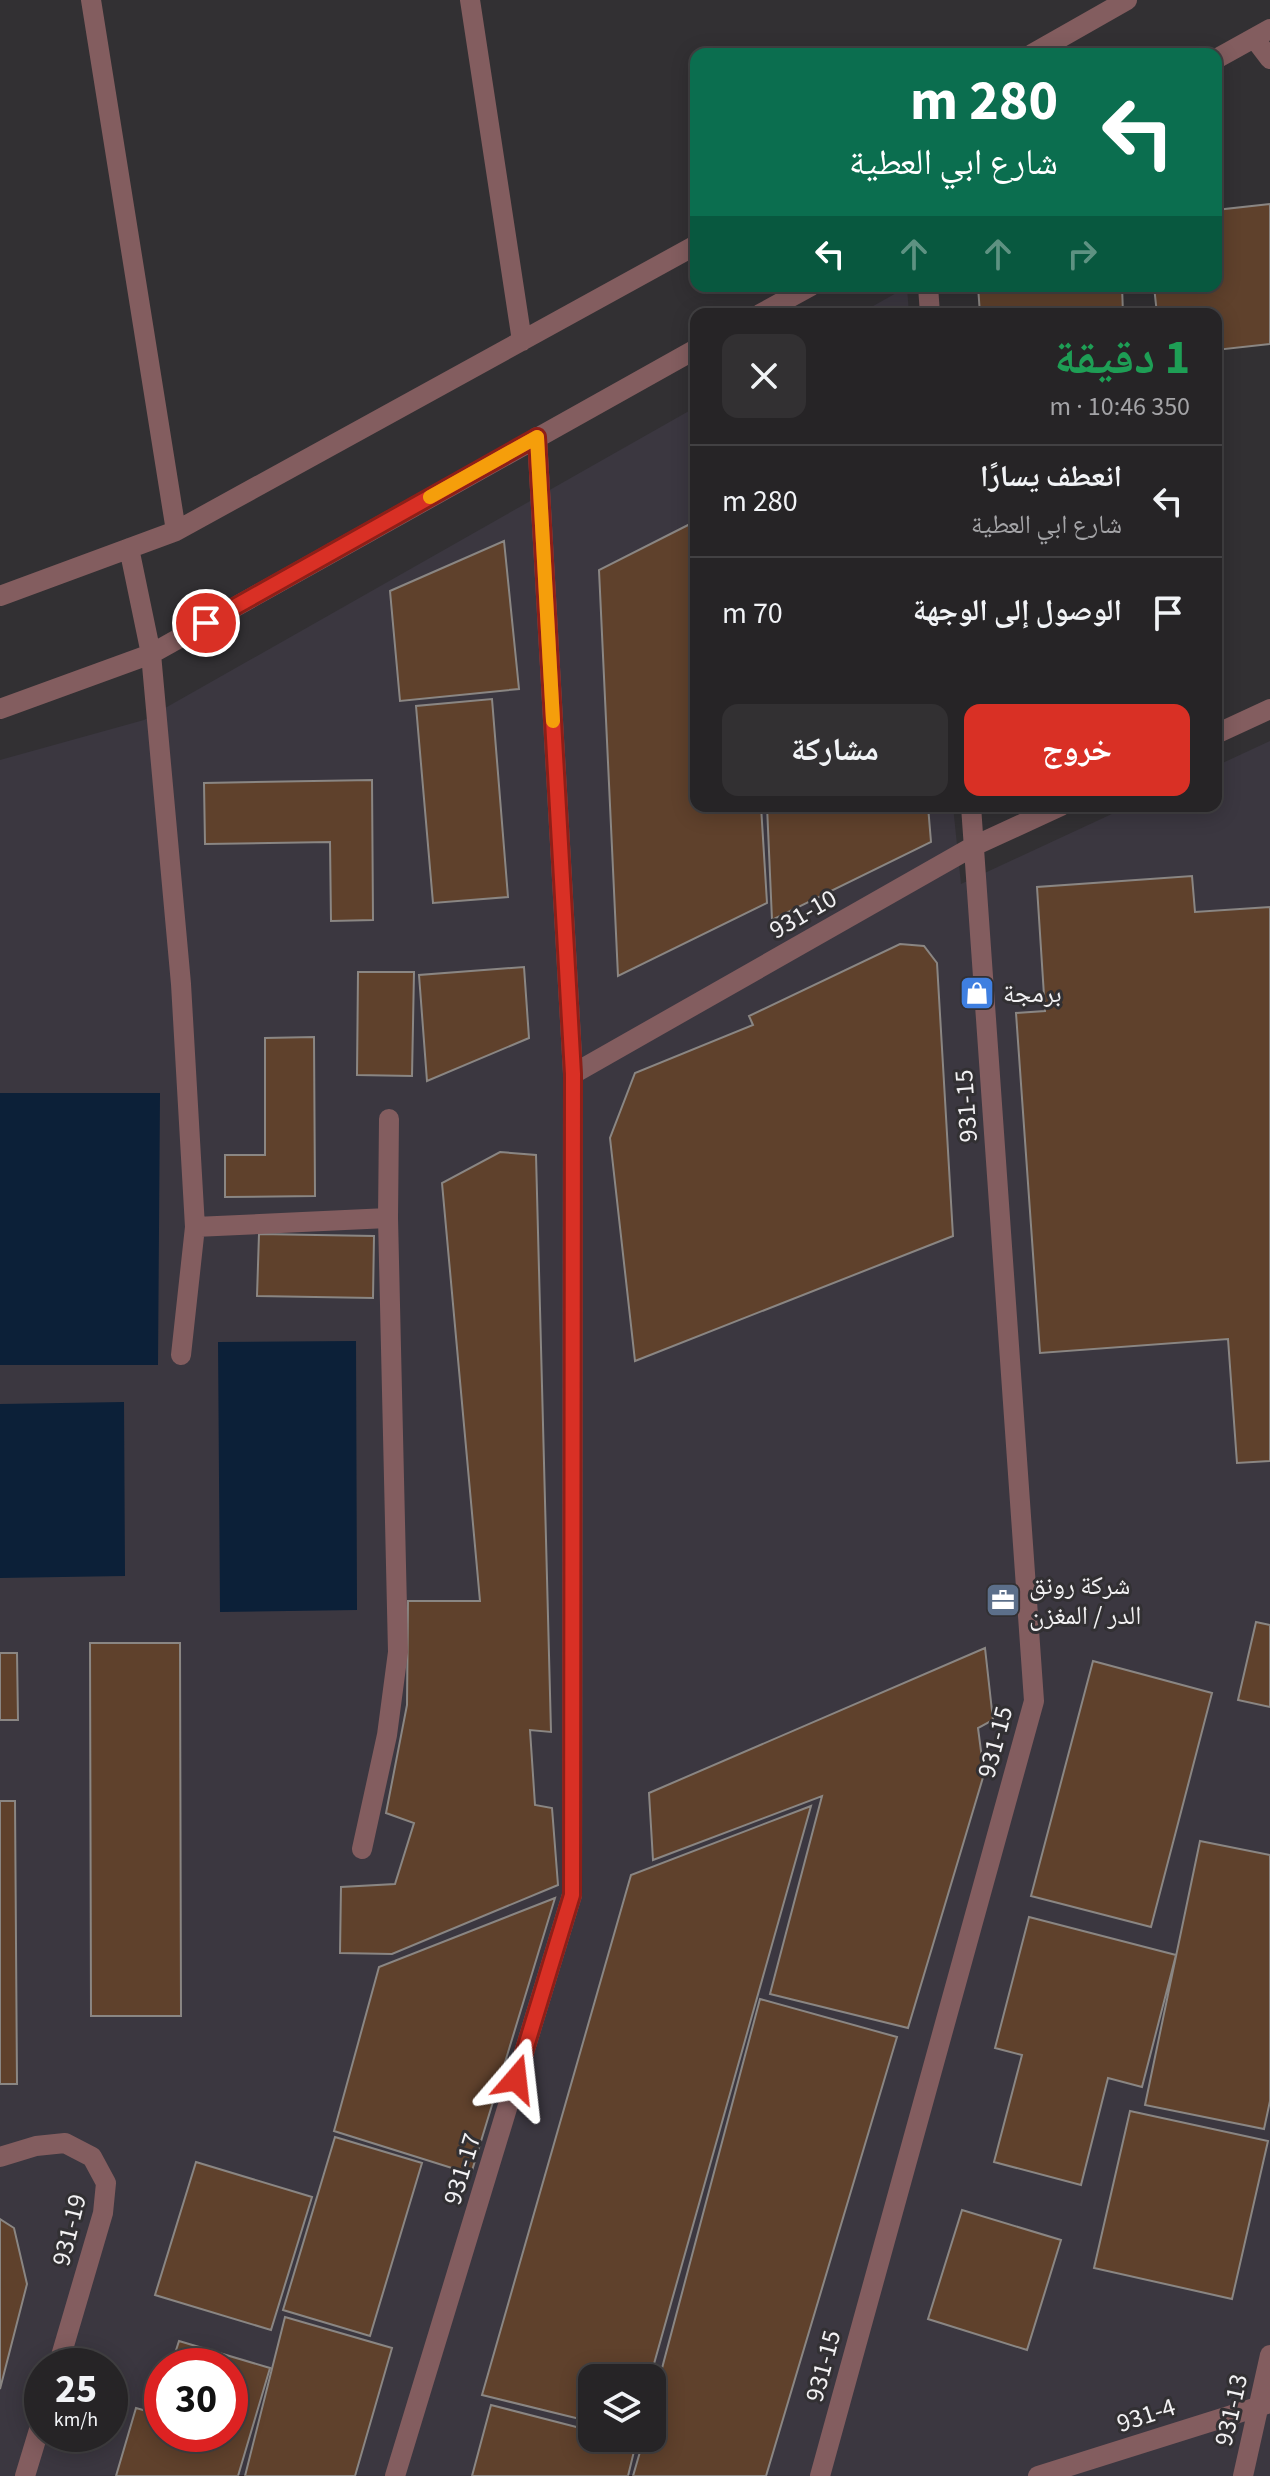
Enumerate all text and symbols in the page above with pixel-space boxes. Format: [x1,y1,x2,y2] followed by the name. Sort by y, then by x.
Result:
[910,62,1058,141] text: 280 m
[1086,80,1190,184] icon: left
[849,137,1058,188] text: شارع ابي العطية
[808,232,852,276] icon: left
[892,232,936,276] icon: ahead
[976,232,1020,276] icon: ahead
[1060,232,1104,276] icon: right
[1054,324,1190,392] text: 1 دقيقة
[722,334,806,418] button: close
[1049,388,1190,425] text: 350 m · 10:46
[980,455,1122,498] text: انعطف يسارًا
[1146,479,1190,523] icon: left
[722,480,798,523] text: 280 m
[971,506,1122,543] text: شارع ابي العطية
[172,589,240,657] pin
[913,589,1122,632] text: الوصول إلى الوجهة
[1146,591,1190,635] icon: arrive
[722,592,783,635] text: 70 m
[184,601,228,645] icon: arrive
[722,704,948,796] button: مشاركة
[964,704,1190,796] button: خروج
[762,880,844,948] street label: 931-10
[958,974,996,1012] shop icon: برمجة
[1003,975,1062,1012] place label: برمجة
[945,1068,987,1144] street label: 931-15
[1029,1567,1142,1634] place label: شركة رونق الدر / المغزن
[984,1581,1022,1619] office icon: شركة رونق الدر / المغزن
[968,1702,1022,1782] street label: 931-15
[474,2037,558,2121] position arrow
[434,2129,490,2209] street label: 931-17
[42,2190,96,2270] street label: 931-19
[796,2326,850,2406] street label: 931-15
[144,2348,248,2452] speed limit sign: 30
[55,2361,97,2418] text: 25
[578,2364,666,2452] map controls
[578,2364,666,2452] button: layers
[1205,2370,1257,2450] street label: 931-13
[1112,2388,1180,2442] street label: 931-4
[54,2406,98,2434] text: km/h

